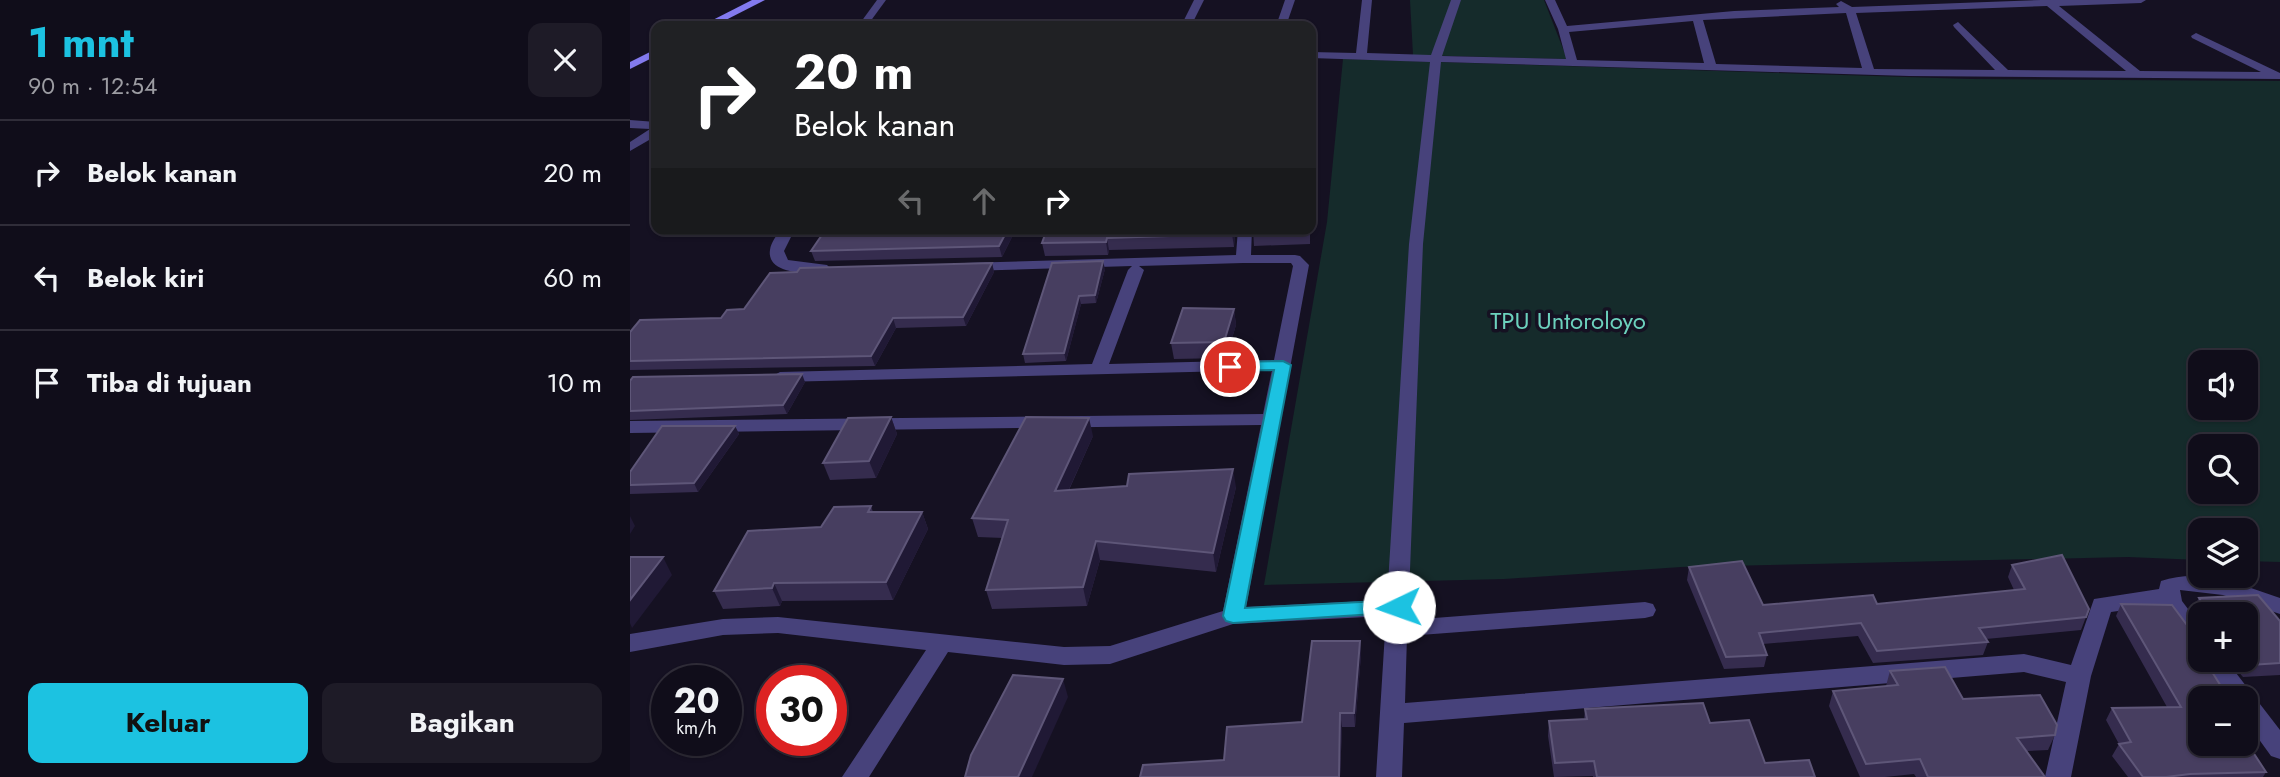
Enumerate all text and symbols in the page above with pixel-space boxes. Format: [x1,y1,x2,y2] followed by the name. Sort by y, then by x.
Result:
[28,12,134,73] text: 1 mnt
[528,23,602,97] button: close
[794,37,913,107] text: 20 m
[679,49,770,140] icon: right
[28,69,157,103] text: 90 m · 12:54
[794,102,955,148] text: Belok kanan
[28,154,66,192] icon: right
[87,154,237,192] text: Belok kanan
[544,154,602,192] text: 20 m
[892,182,930,220] icon: left
[965,182,1003,220] icon: ahead
[1038,182,1076,220] icon: right
[28,259,66,297] icon: left
[87,259,204,297] text: Belok kiri
[543,259,602,297] text: 60 m
[1490,303,1646,338] park label: TPU Untoroloyo
[1200,337,1260,397] pin
[1211,348,1249,386] icon: arrive
[2188,350,2258,756] map controls
[2188,350,2258,420] button: sound
[28,364,66,402] icon: arrive
[87,364,252,402] text: Tiba di tujuan
[547,364,602,402] text: 10 m
[2188,434,2258,504] button: search
[2188,518,2258,588] button: layers
[1362,570,1436,644] position arrow
[2188,602,2258,672] button: +
[756,665,847,756] speed limit sign: 30
[673,676,720,726] text: 20
[28,683,308,763] button: Keluar
[322,683,602,763] button: Bagikan
[2188,686,2258,756] button: −
[676,715,717,741] text: km/h

